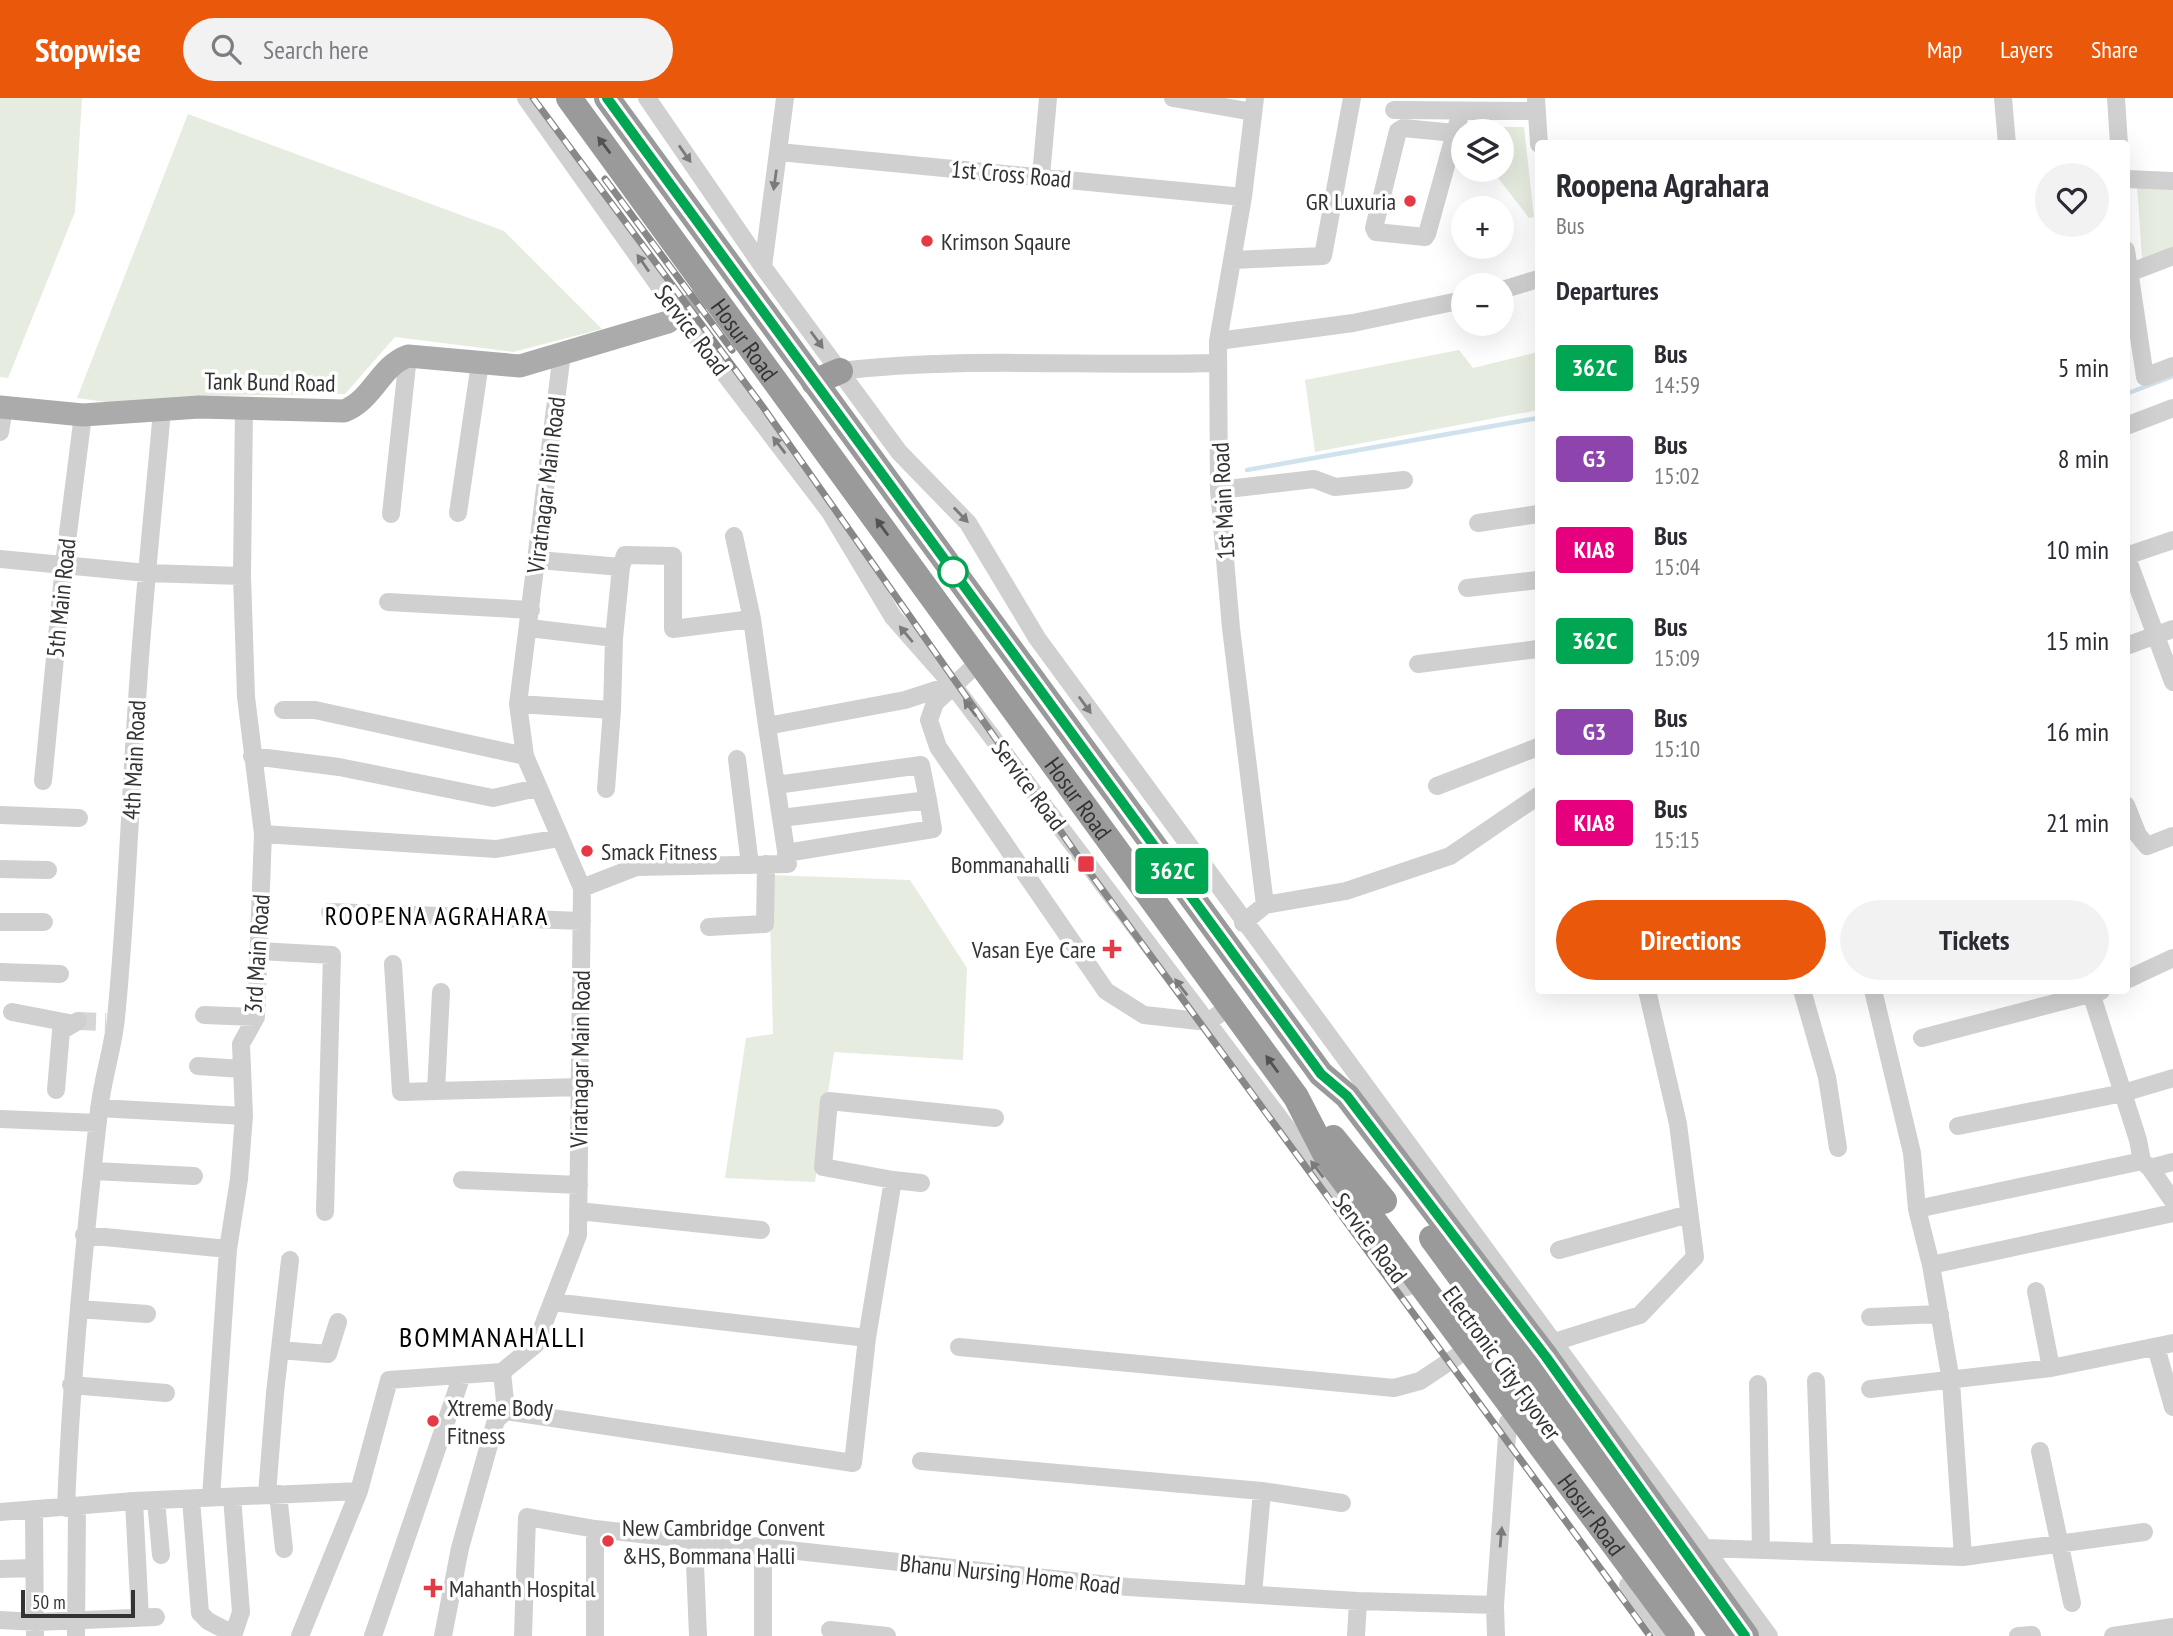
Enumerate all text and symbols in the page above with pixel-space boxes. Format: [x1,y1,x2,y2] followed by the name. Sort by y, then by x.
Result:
[183,18,673,81] search box
[35,28,141,71] text: Stopwise
[207,30,245,68] icon: search
[263,33,369,66] text: Search here
[1927,34,1962,65] text: Map
[2000,34,2053,65] text: Layers
[2091,34,2138,65] text: Share
[1451,119,1514,336] map controls
[1451,119,1514,182] button: layers
[597,136,611,154] one-way arrow
[678,145,692,163] one-way arrow
[950,153,1072,195] street label: 1st Cross Road
[1556,163,1769,206] text: Roopena Agrahara
[2035,163,2109,237] button: heart
[769,169,780,191] one-way arrow
[1306,186,1396,217] place label: GR Luxuria
[1402,193,1418,209] marker: GR Luxuria
[1451,196,1514,259] button: +
[1556,211,1585,240] text: Bus
[941,226,1071,257] place label: Krimson Sqaure
[919,233,935,249] marker: Krimson Sqaure
[636,254,650,272] one-way arrow
[1451,273,1514,336] button: −
[1556,274,1659,307] text: Departures
[648,279,736,381] street label: Service Road
[705,292,785,387] street label: Hosur Road
[810,331,824,349] one-way arrow
[1654,337,1687,370] text: Bus
[2058,351,2109,384] text: 5 min
[1572,352,1617,383] text: 362C
[204,365,336,399] street label: Tank Bund Road
[1654,370,1700,399] text: 14:59
[520,395,572,576] street label: Viratnagar Main Road
[1654,428,1687,461] text: Bus
[772,437,787,455] one-way arrow
[1204,442,1242,560] street label: 1st Main Road
[2058,442,2109,475] text: 8 min
[1583,443,1606,474] text: G3
[1654,461,1700,490] text: 15:02
[953,506,969,524] one-way arrow
[875,518,889,536] one-way arrow
[1654,519,1687,552] text: Bus
[2046,533,2109,566] text: 10 min
[1574,534,1615,565] text: KIA8
[39,537,83,659] street label: 5th Main Road
[1654,552,1700,581] text: 15:04
[938,557,968,587] unlabelled marker
[1654,610,1687,643] text: Bus
[2046,624,2109,657] text: 15 min
[899,625,914,642] one-way arrow
[1572,625,1617,656] text: 362C
[1654,643,1700,672] text: 15:09
[1078,696,1092,714] one-way arrow
[115,699,153,821] street label: 4th Main Road
[962,699,977,717] one-way arrow
[1654,701,1687,734] text: Bus
[2046,715,2109,748] text: 16 min
[1583,716,1606,747] text: G3
[985,734,1073,836] street label: Service Road
[1654,734,1700,763] text: 15:10
[1038,751,1119,846] street label: Hosur Road
[1654,792,1687,825] text: Bus
[2046,806,2109,839] text: 21 min
[1574,807,1615,838] text: KIA8
[1654,825,1700,854] text: 15:15
[601,836,717,867] place label: Smack Fitness
[579,843,595,859] marker: Smack Fitness
[1123,848,1221,894] line badge: 362C
[951,849,1070,880] place label: Bommanahalli
[1076,854,1096,874] marker: Bommanahalli
[1149,855,1195,886] text: 362C
[237,893,277,1015] street label: 3rd Main Road
[325,899,549,932] district label: ROOPENA AGRAHARA
[1556,900,1826,980] button: Directions
[1840,900,2109,980] button: Tickets
[971,934,1096,965] place label: Vasan Eye Care
[1102,939,1122,959] marker: Vasan Eye Care
[563,970,597,1149] street label: Viratnagar Main Road
[1174,978,1189,996] one-way arrow
[1265,1054,1279,1073] one-way arrow
[1311,1160,1325,1178] one-way arrow
[1326,1187,1414,1289] street label: Service Road
[1436,1280,1569,1447] street label: Electronic City Flyover
[399,1318,587,1355] district label: BOMMANAHALLI
[447,1392,553,1451] place label: Xtreme Body Fitness
[425,1413,441,1429] marker: Xtreme Body Fitness
[1551,1467,1632,1562] street label: Hosur Road
[622,1512,825,1571] place label: New Cambridge Convent &HS, Bommana Halli
[1496,1525,1507,1547] one-way arrow
[600,1533,616,1549] marker: New Cambridge Convent &HS, Bommana Halli
[898,1547,1122,1601] street label: Bhanu Nursing Home Road
[449,1573,596,1604] place label: Mahanth Hospital
[423,1578,443,1598] marker: Mahanth Hospital
[21,1587,135,1619] scale bar
[32,1590,66,1614] text: 50 m

